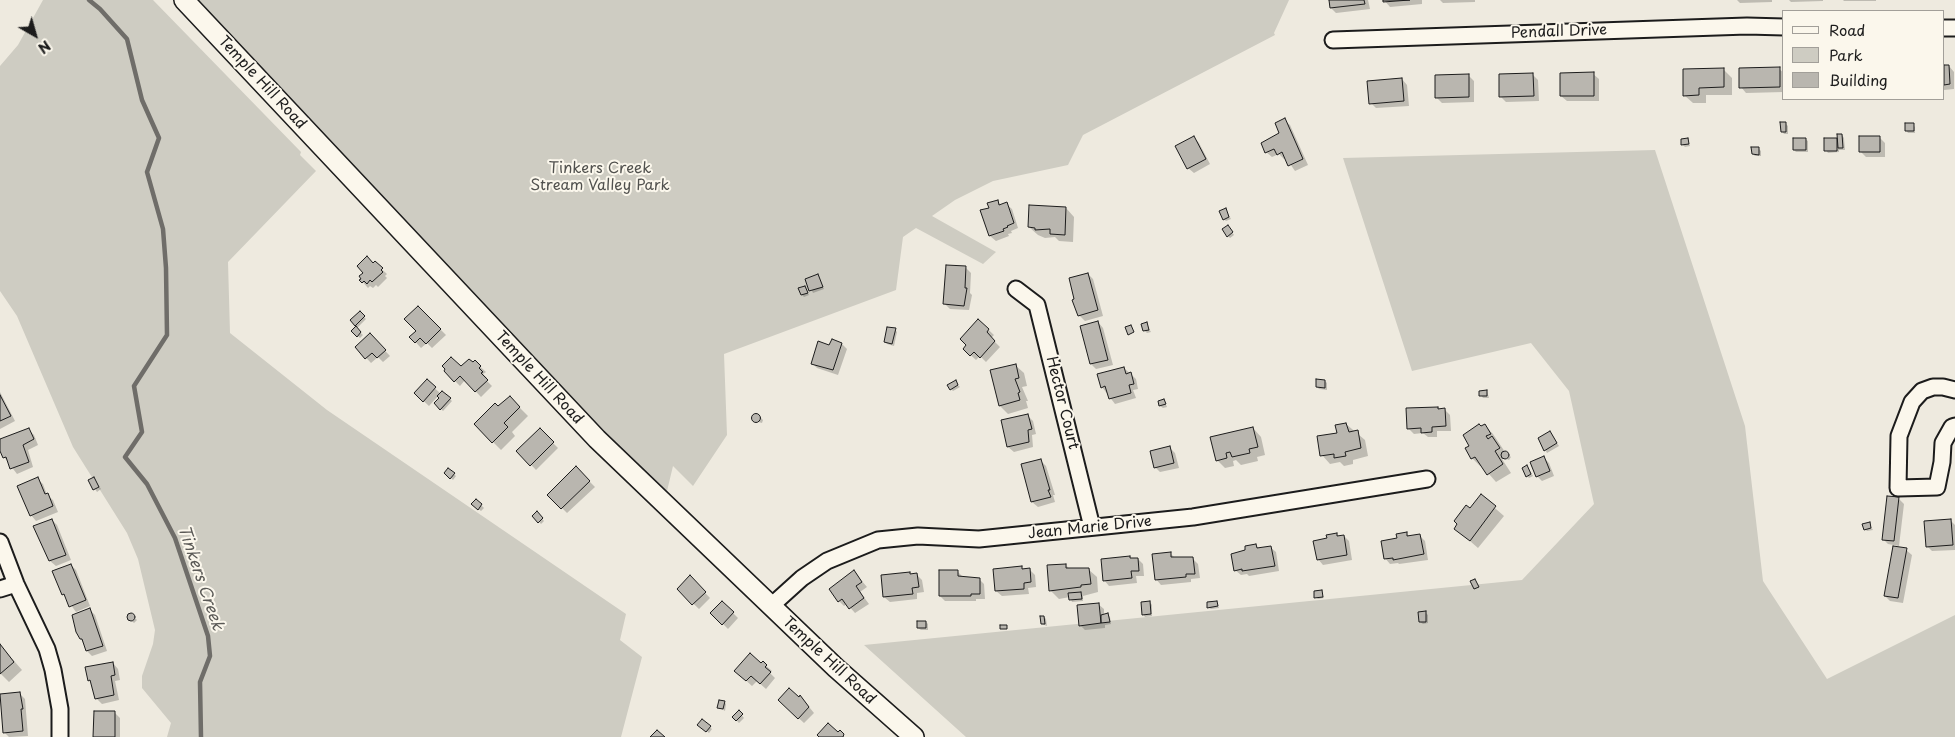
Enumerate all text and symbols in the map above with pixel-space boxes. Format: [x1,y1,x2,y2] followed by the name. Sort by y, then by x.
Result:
[10,10,60,60] north arrow
[1782,10,1945,100] legend
[1829,18,1865,41] text: Road
[1511,21,1607,43] street label: Pendall Drive
[214,33,310,133] street label: Temple Hill Road
[34,36,55,59] text: N
[1829,43,1863,66] text: Park
[1829,68,1888,91] text: Building
[530,160,670,195] park label: Tinkers Creek Stream Valley Park
[491,328,587,428] street label: Temple Hill Road
[1042,355,1082,451] street label: Hector Court
[1027,513,1153,543] street label: Jean Marie Drive
[173,523,227,633] water label: Tinkers Creek
[779,613,879,709] street label: Temple Hill Road

